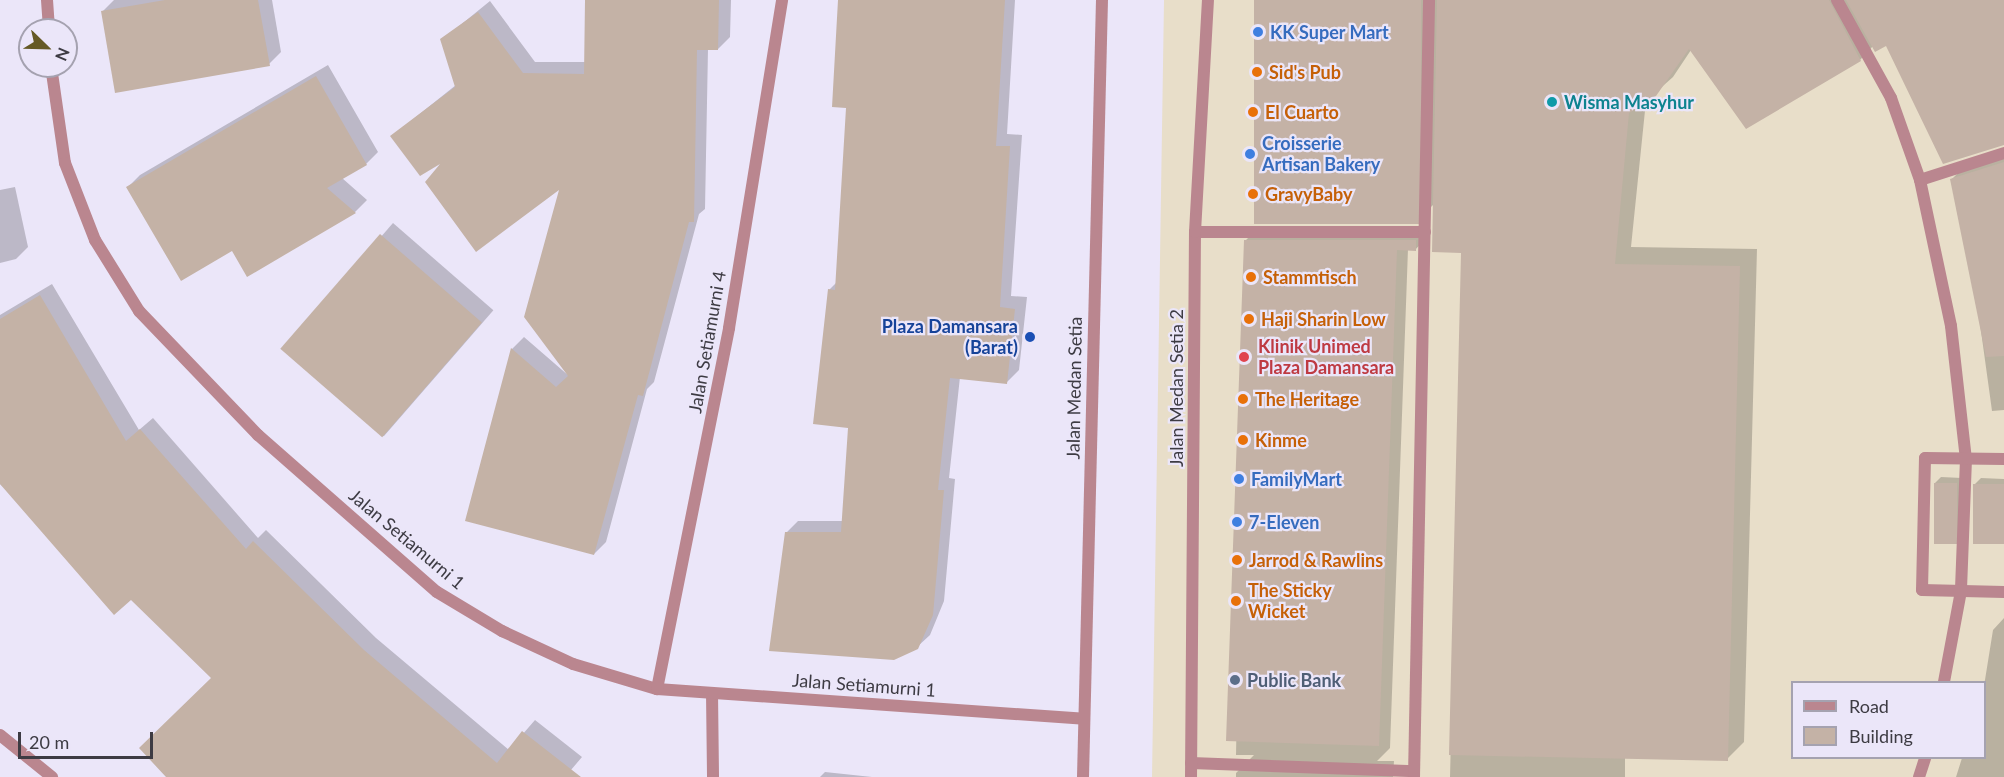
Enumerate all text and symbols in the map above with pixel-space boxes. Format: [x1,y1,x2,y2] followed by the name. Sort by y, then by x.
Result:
[18,18,78,78] north arrow
[1270,21,1389,43] place label: KK Super Mart
[1251,25,1265,39] marker: KK Super Mart
[52,45,74,64] text: N
[1269,61,1341,83] place label: Sid's Pub
[1250,65,1264,79] marker: Sid's Pub
[1564,91,1694,113] place label: Wisma Masyhur
[1545,95,1559,109] marker: Wisma Masyhur
[1265,101,1339,123] place label: El Cuarto
[1246,105,1260,119] marker: El Cuarto
[1262,133,1380,176] place label: Croisserie Artisan Bakery
[1243,147,1257,161] marker: Croisserie Artisan Bakery
[1265,183,1353,205] place label: GravyBaby
[1246,187,1260,201] marker: GravyBaby
[1263,266,1357,288] place label: Stammtisch
[684,269,730,415] street label: Jalan Setiamurni 4
[1244,270,1258,284] marker: Stammtisch
[1261,308,1386,330] place label: Haji Sharin Low
[1165,309,1187,467] street label: Jalan Medan Setia 2
[1242,312,1256,326] marker: Haji Sharin Low
[882,316,1018,358] place label: Plaza Damansara (Barat)
[1062,316,1086,460] street label: Jalan Medan Setia
[1023,330,1037,344] marker: Plaza Damansara (Barat)
[1258,336,1394,378] place label: Klinik Unimed Plaza Damansara
[1235,348,1253,366] marker: Klinik Unimed Plaza Damansara
[1255,388,1359,410] place label: The Heritage
[1236,392,1250,406] marker: The Heritage
[1255,429,1307,451] place label: Kinme
[1236,433,1250,447] marker: Kinme
[1251,468,1342,490] place label: FamilyMart
[1232,472,1246,486] marker: FamilyMart
[345,484,469,594] street label: Jalan Setiamurni 1
[1249,511,1319,533] place label: 7-Eleven
[1230,515,1244,529] marker: 7-Eleven
[1249,549,1383,571] place label: Jarrod & Rawlins
[1230,553,1244,567] marker: Jarrod & Rawlins
[1248,580,1332,622] place label: The Sticky Wicket
[1229,594,1243,608] marker: The Sticky Wicket
[791,669,937,701] street label: Jalan Setiamurni 1
[1247,669,1341,691] place label: Public Bank
[1228,673,1242,687] marker: Public Bank
[1791,681,1986,759] legend
[1849,695,1889,717] text: Road
[21,720,156,758] scale bar
[1849,725,1913,747] text: Building
[29,731,69,753] text: 20 m

